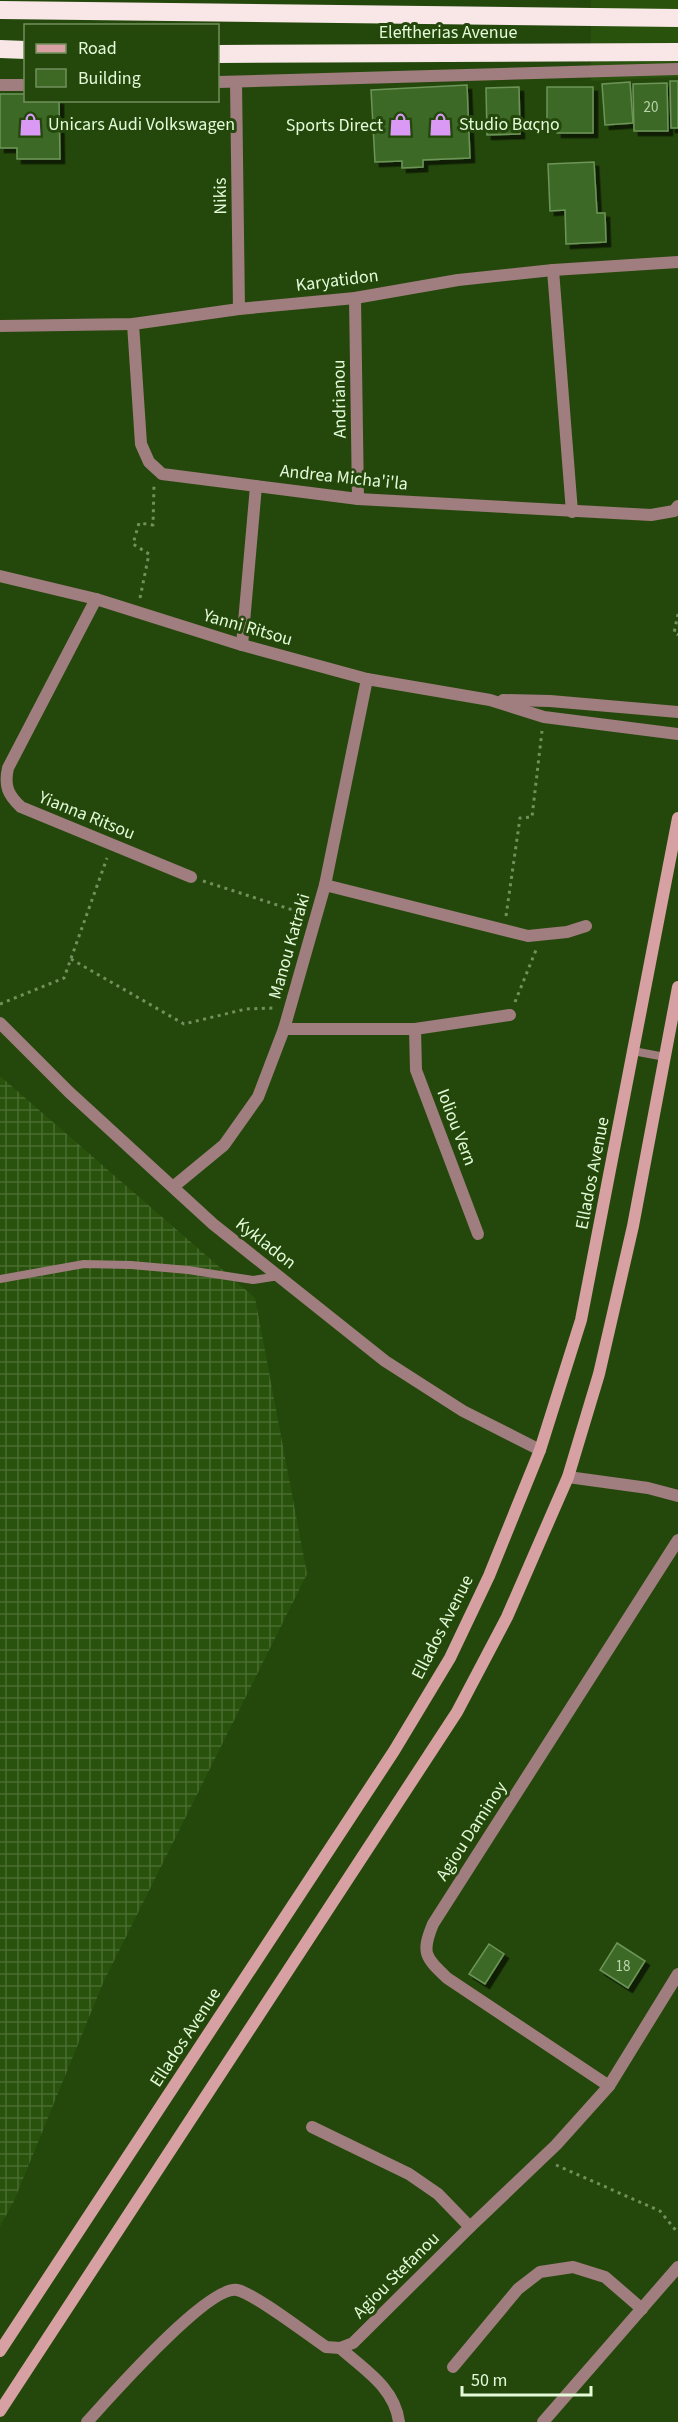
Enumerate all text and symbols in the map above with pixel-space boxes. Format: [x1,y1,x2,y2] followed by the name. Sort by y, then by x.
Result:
[379,20,517,45] street label: Eleftherias Avenue
[24,24,219,102] legend
[78,36,117,61] text: Road
[78,66,141,91] text: Building
[644,97,658,118] house number: 20
[17,111,43,137] shop icon: Unicars Audi Volkswagen
[428,111,454,137] shop icon: Studio Βαςηο
[48,112,235,137] place label: Unicars Audi Volkswagen
[388,112,414,138] shop icon: Sports Direct
[459,112,560,137] place label: Studio Βαςηο
[286,113,383,138] place label: Sports Direct
[208,177,233,215] street label: Nikis
[294,263,380,298] street label: Karyatidon
[326,359,353,439] street label: Andrianou
[279,458,409,497] street label: Andrea Micha'i'la
[199,603,295,652] street label: Yanni Ritsou
[34,784,139,846] street label: Yianna Ritsou
[262,890,316,1002] street label: Manou Katraki
[430,1085,483,1169] street label: Ioliou Vern
[569,1115,616,1231] street label: Ellados Avenue
[230,1212,301,1275] street label: Kykladon
[405,1571,480,1684] street label: Ellados Avenue
[430,1776,513,1886] street label: Agiou Daminoy
[616,1956,630,1977] house number: 18
[144,1983,227,2092] street label: Ellados Avenue
[347,2226,445,2324] street label: Agiou Stefanou
[462,2359,591,2397] scale bar
[471,2368,507,2393] text: 50 m

